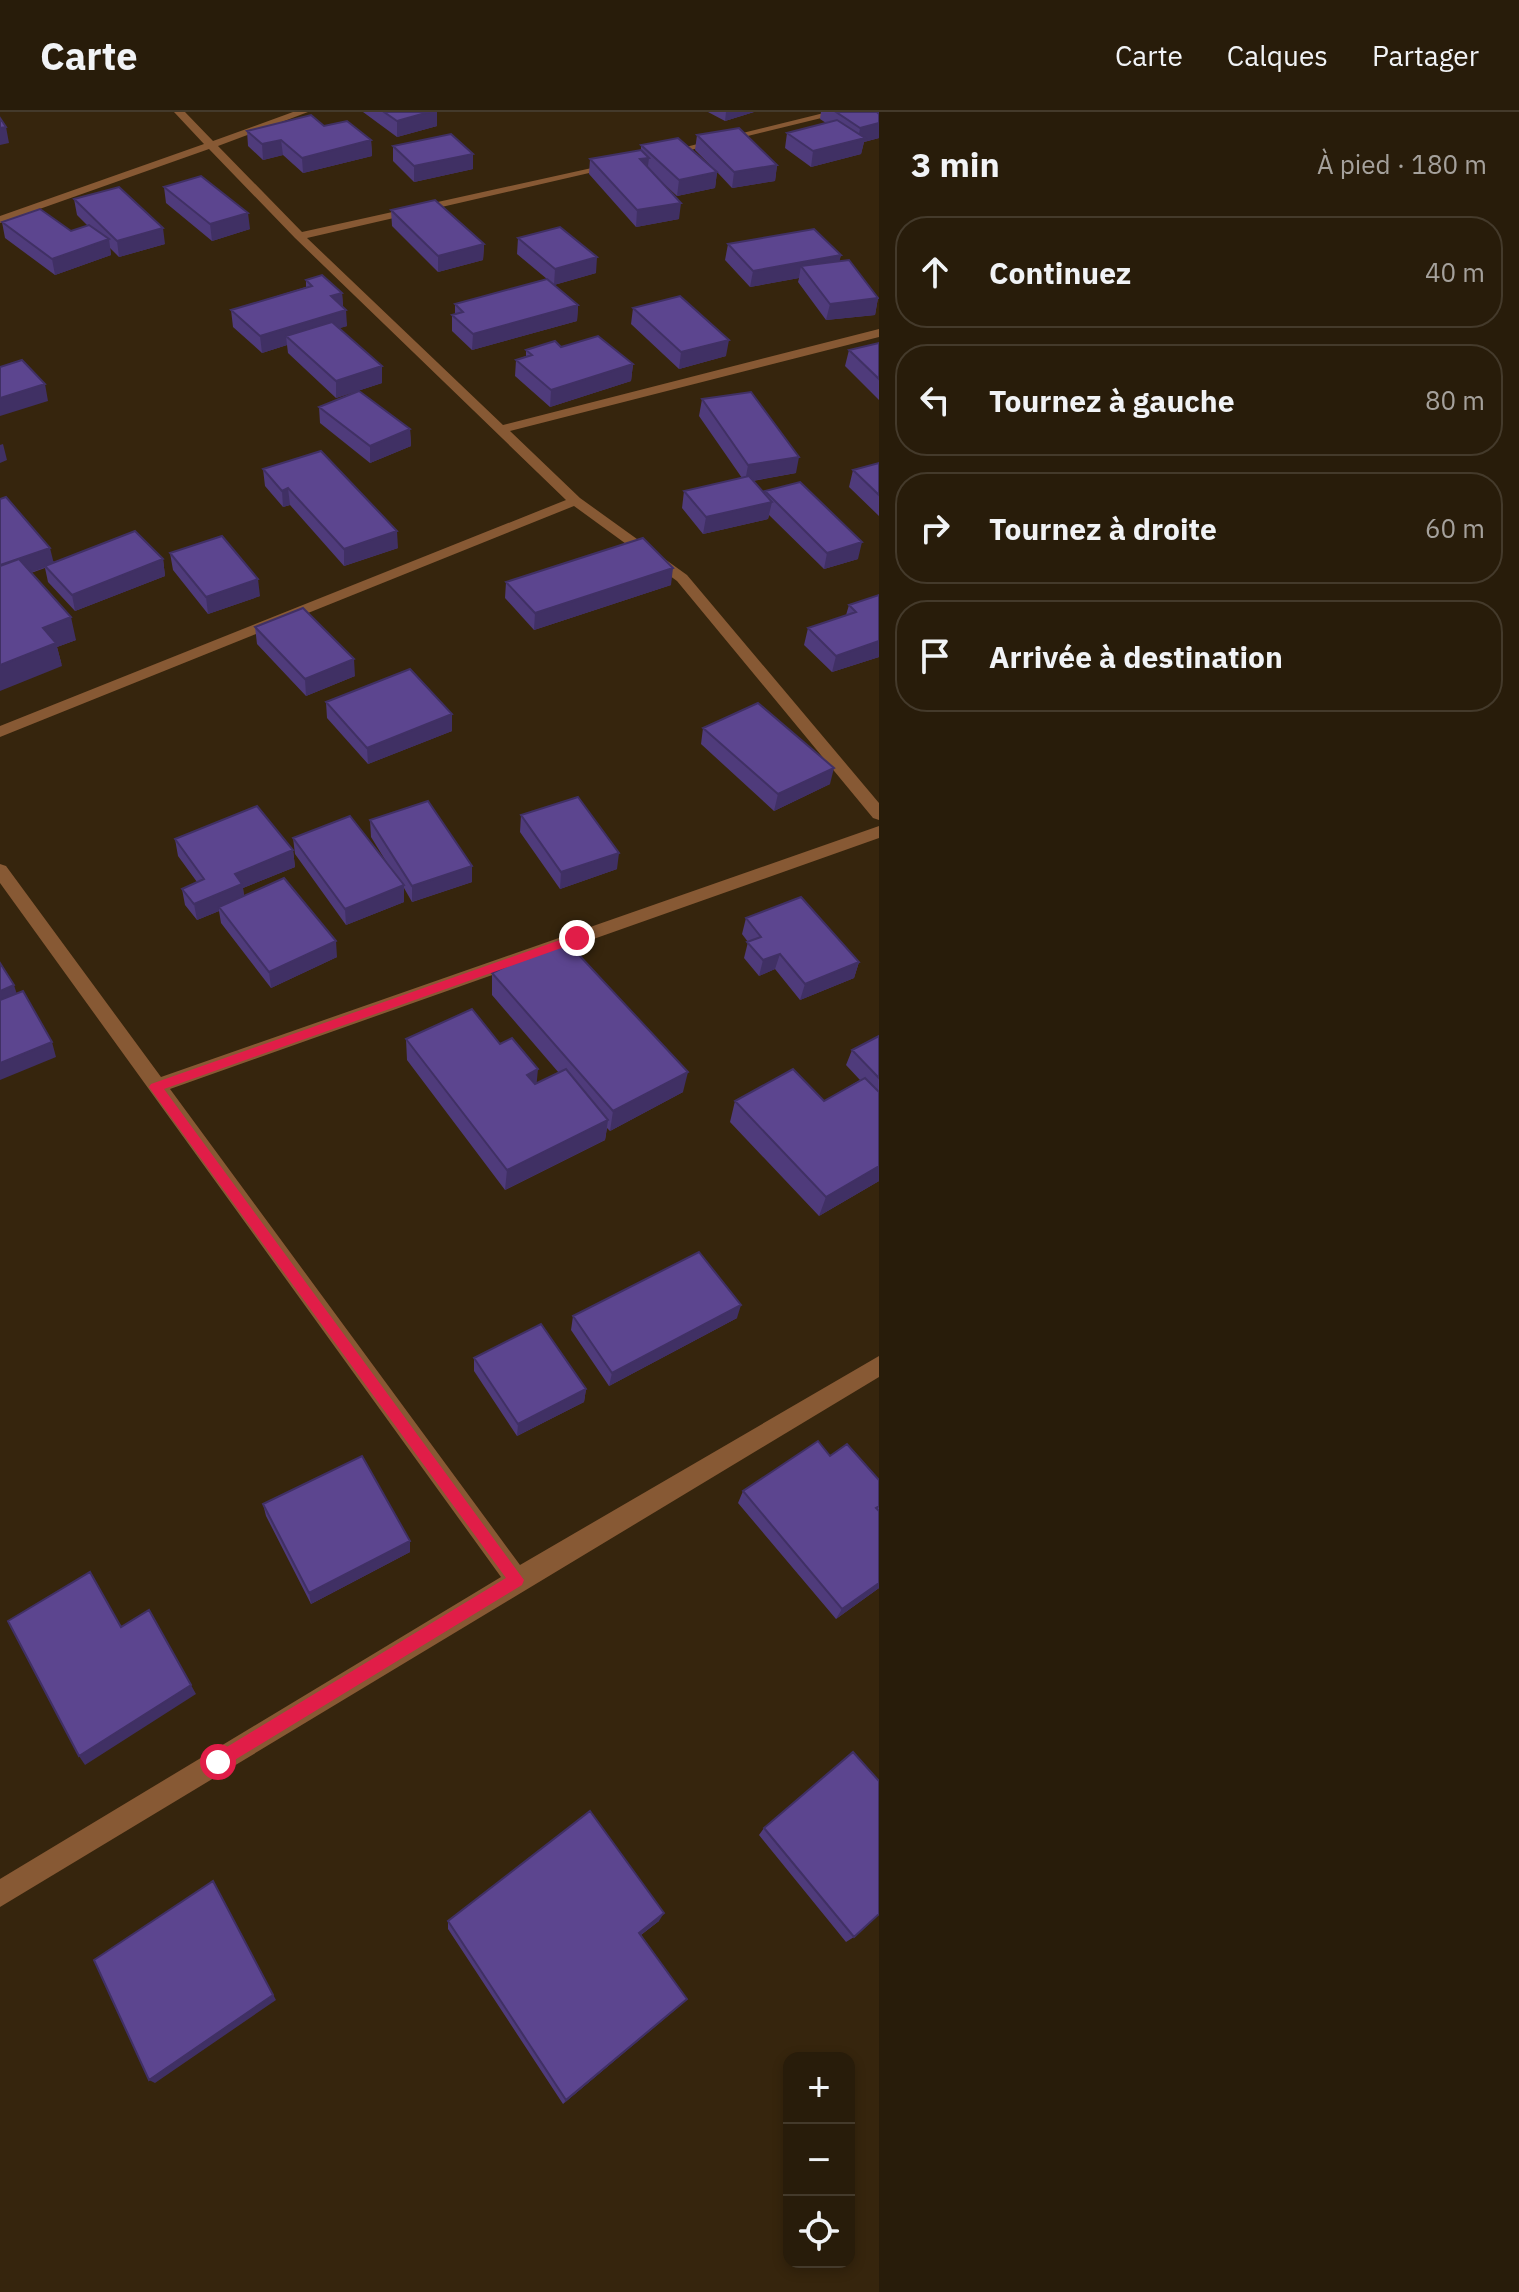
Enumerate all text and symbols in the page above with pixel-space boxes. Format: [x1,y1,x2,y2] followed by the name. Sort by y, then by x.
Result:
[40,31,138,80] text: Carte
[1115,37,1183,74] text: Carte
[1227,37,1328,74] text: Calques
[1372,37,1479,74] text: Partager
[911,142,1000,186] text: 3 min
[1317,147,1487,181] text: À pied · 180 m
[913,250,957,294] icon: ahead
[989,253,1131,292] text: Continuez
[1425,255,1485,289] text: 40 m
[913,378,957,422] icon: left
[989,381,1235,420] text: Tournez à gauche
[1425,383,1485,417] text: 80 m
[913,506,957,550] icon: right
[989,509,1217,548] text: Tournez à droite
[1425,511,1485,545] text: 60 m
[913,634,957,678] icon: arrive
[989,637,1283,676] text: Arrivée à destination
[559,920,595,956] route end
[200,1744,236,1780] route start
[783,2052,855,2268] map controls
[783,2052,855,2124] button: +
[783,2124,855,2196] button: −
[783,2196,855,2268] button: locate

